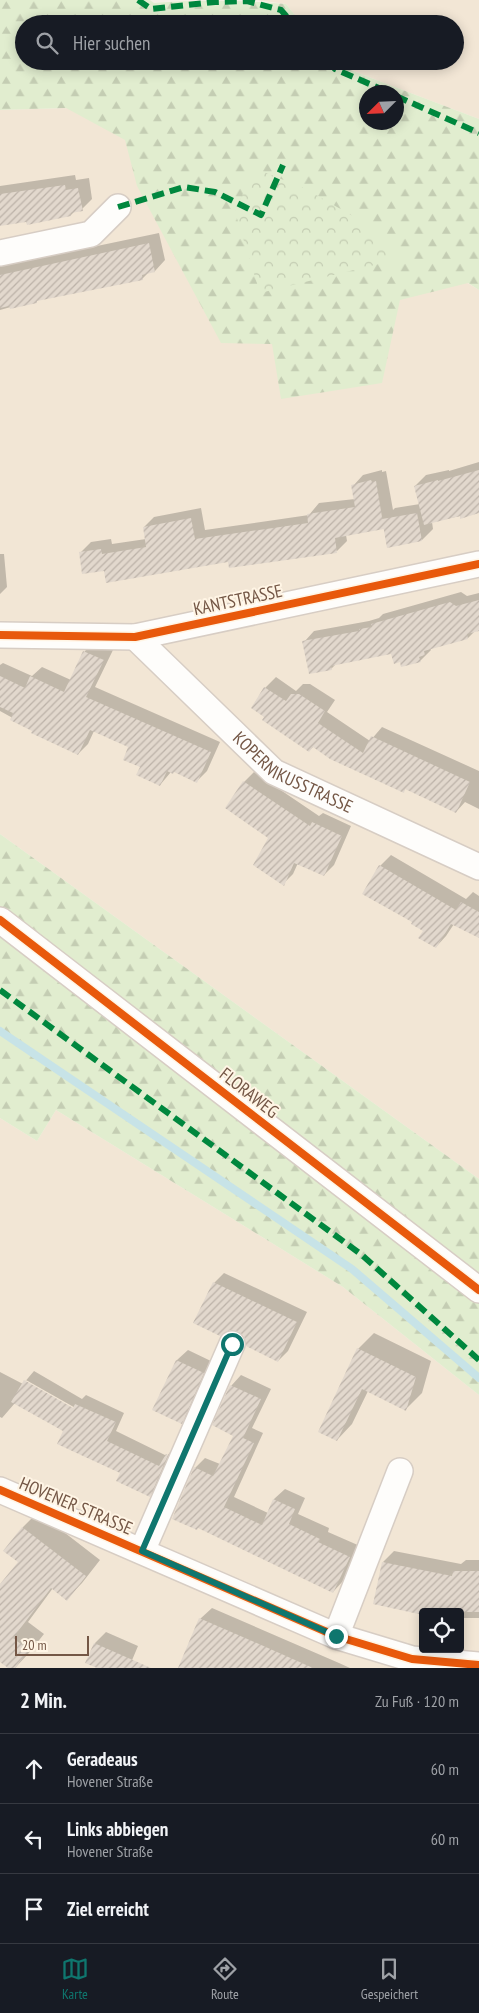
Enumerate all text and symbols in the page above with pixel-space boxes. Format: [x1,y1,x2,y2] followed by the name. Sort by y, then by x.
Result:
[15,15,464,70] search box
[33,29,61,57] icon: search
[73,31,150,55] text: Hier suchen
[359,85,404,130] north arrow
[191,579,284,620] street label: KANTSTRASSE
[228,726,357,818] street label: KOPERNIKUSSTRASSE
[215,1062,284,1123] street label: FLORAWEG
[221,1333,244,1356] route start
[16,1471,136,1540] street label: HOVENER STRASSE
[419,1608,464,1653] map controls
[419,1608,464,1653] button: locate
[325,1625,348,1648] route end
[15,1633,89,1656] scale bar
[22,1636,47,1654] text: 20 m
[20,1687,67,1714] text: 2 Min.
[375,1691,459,1711] text: Zu Fuß · 120 m
[67,1747,138,1771] text: Geradeaus
[20,1755,48,1783] icon: ahead
[431,1759,459,1779] text: 60 m
[67,1771,153,1791] text: Hovener Straße
[67,1817,168,1841] text: Links abbiegen
[20,1825,48,1853] icon: left
[431,1829,459,1849] text: 60 m
[67,1841,153,1861] text: Hovener Straße
[20,1895,48,1923] icon: arrive
[67,1897,149,1921] text: Ziel erreicht
[61,1955,89,2003] tab: Karte
[211,1955,239,2003] tab: Route
[361,1955,418,2003] tab: Gespeichert

